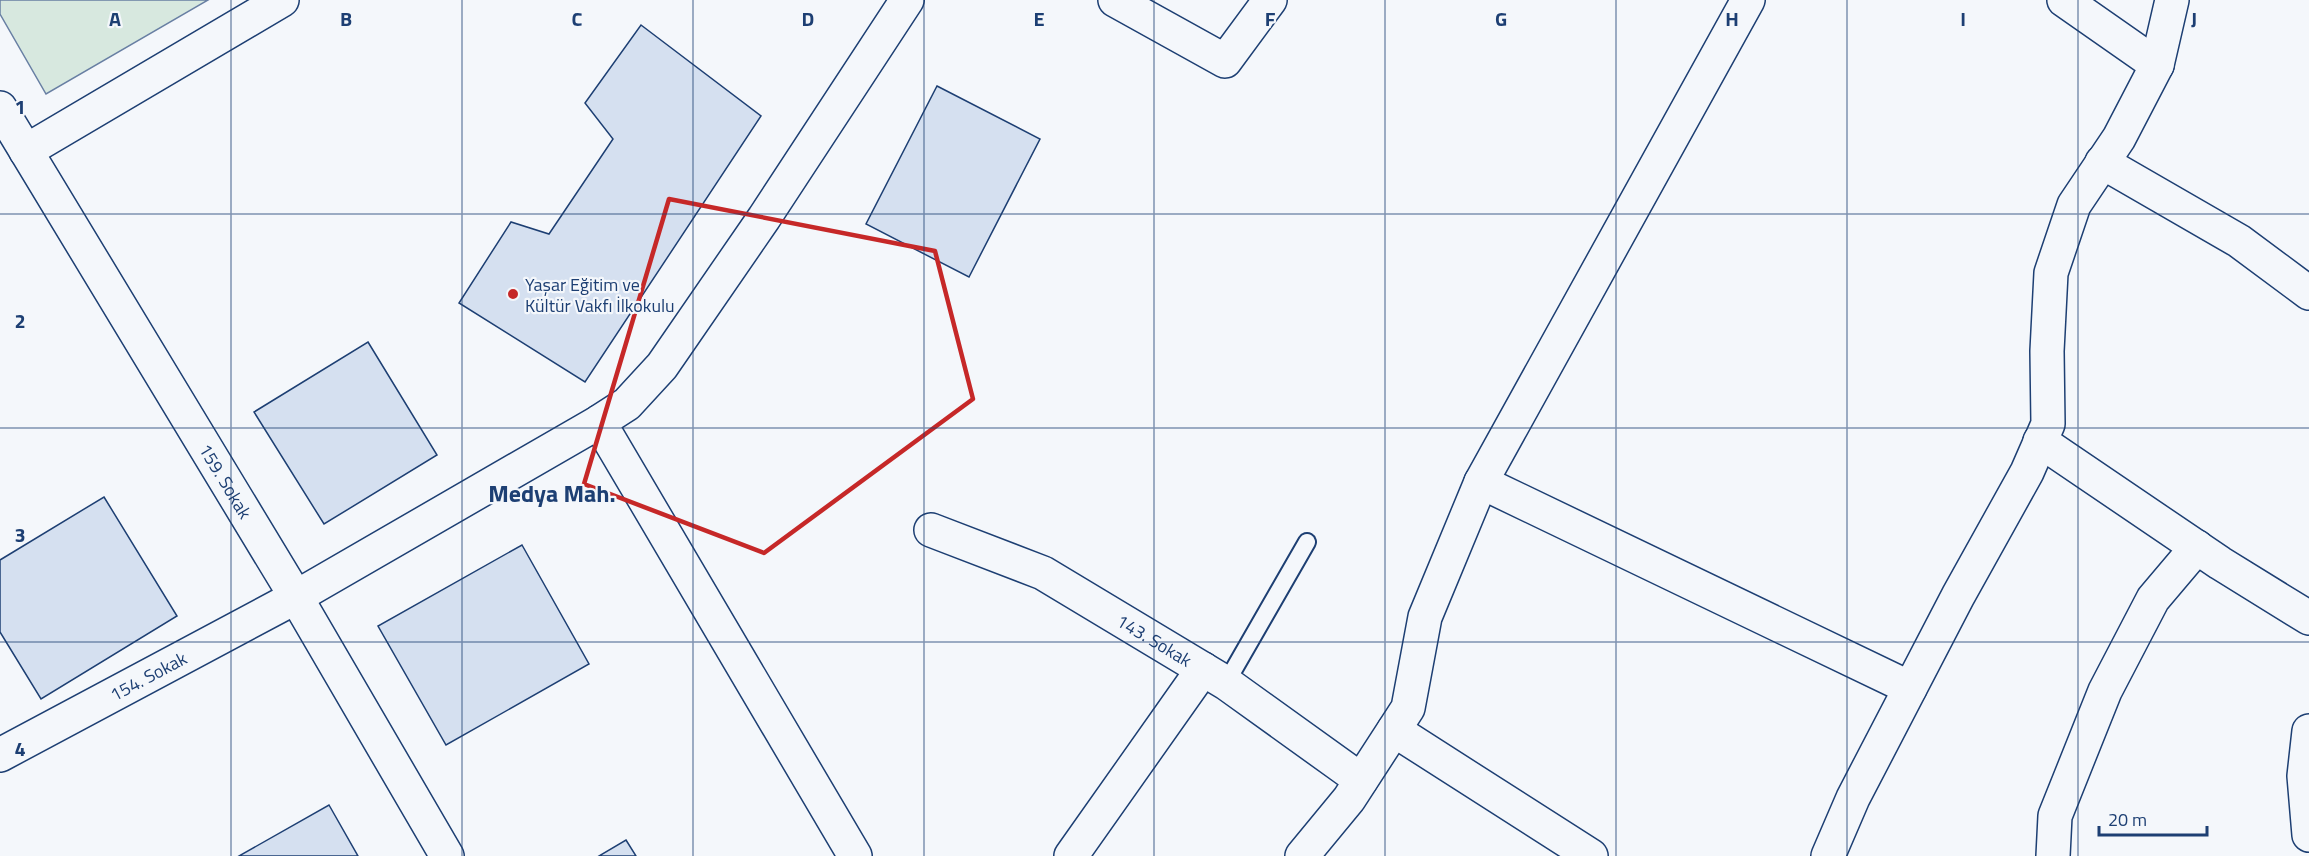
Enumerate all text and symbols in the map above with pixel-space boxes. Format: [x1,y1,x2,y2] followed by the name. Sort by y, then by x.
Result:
[109,3,121,34] text: A
[340,3,352,34] text: B
[572,3,583,34] text: C
[802,3,814,34] text: D
[1033,3,1045,34] text: E
[1265,3,1276,34] text: F
[1495,3,1507,34] text: G
[1725,3,1739,34] text: H
[1960,3,1966,34] text: I
[2191,3,2197,34] text: J
[14,91,26,122] text: 1
[525,271,675,319] place label: Yaşar Eğitim ve Kültür Vakfı İlkokulu
[506,287,520,301] marker: Yaşar Eğitim ve Kültür Vakfı İlkokulu
[14,305,26,336] text: 2
[193,438,259,524] street label: 159. Sokak
[488,475,616,511] district label: Medya Mah.
[14,519,26,550] text: 3
[1112,607,1198,673] street label: 143. Sokak
[105,644,192,707] street label: 154. Sokak
[14,733,26,764] text: 4
[2099,799,2207,837] scale bar
[2108,806,2147,833] text: 20 m

